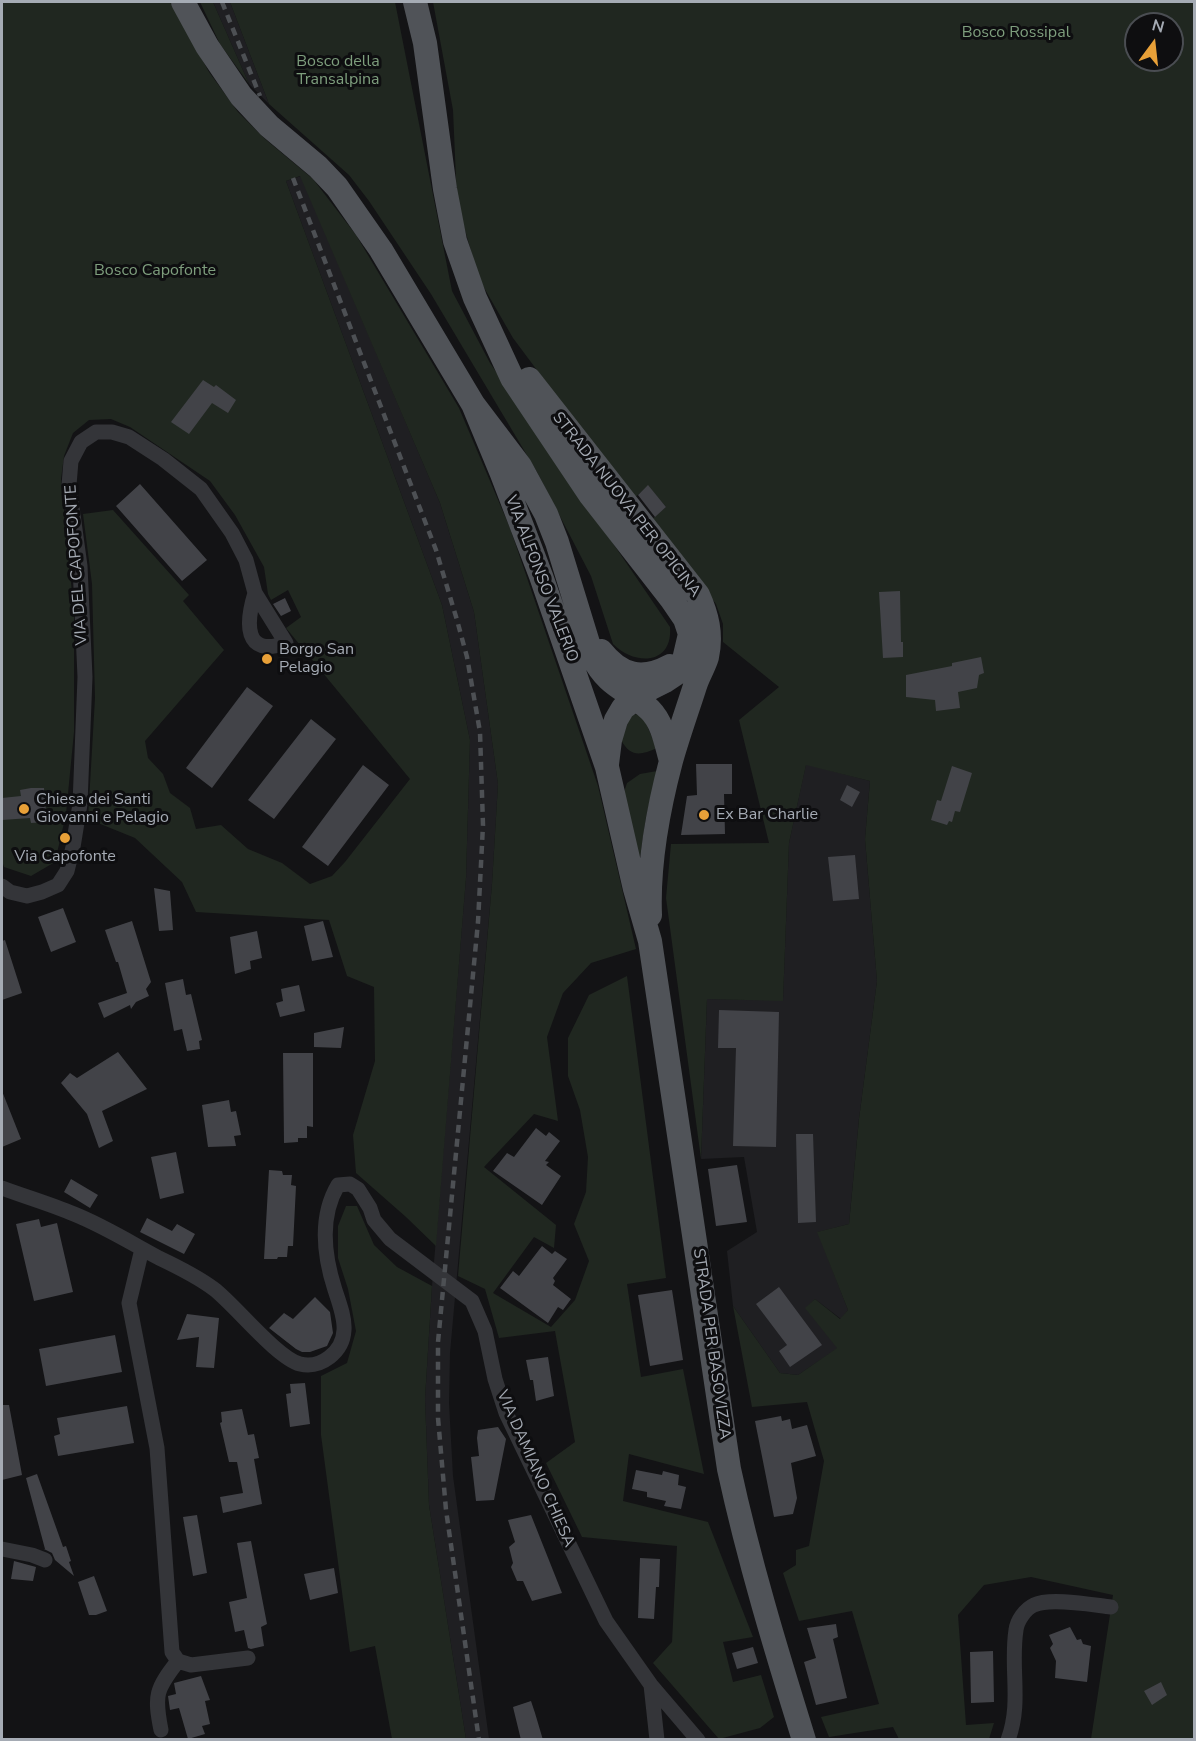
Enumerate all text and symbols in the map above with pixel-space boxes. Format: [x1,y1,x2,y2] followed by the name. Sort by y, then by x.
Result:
[1124,12,1184,72] north arrow
[1150,14,1167,39] text: N
[962,23,1070,43] park label: Bosco Rossipal
[296,52,380,90] park label: Bosco della Transalpina
[94,261,216,281] park label: Bosco Capofonte
[548,409,704,601] street label: STRADA NUOVA PER OPICINA
[62,484,92,646] street label: VIA DEL CAPOFONTE
[500,493,582,665] street label: VIA ALFONSO VALERIO
[279,640,354,678] place label: Borgo San Pelagio
[260,652,274,666] marker: Borgo San Pelagio
[36,790,169,828] place label: Chiesa dei Santi Giovanni e Pelagio
[17,802,31,816] marker: Chiesa dei Santi Giovanni e Pelagio
[716,805,818,825] place label: Ex Bar Charlie
[697,808,711,822] marker: Ex Bar Charlie
[58,831,72,845] marker: Via Capofonte
[14,847,116,867] place label: Via Capofonte
[688,1247,734,1441] street label: STRADA PER BASOVIZZA
[492,1388,578,1550] street label: VIA DAMIANO CHIESA

